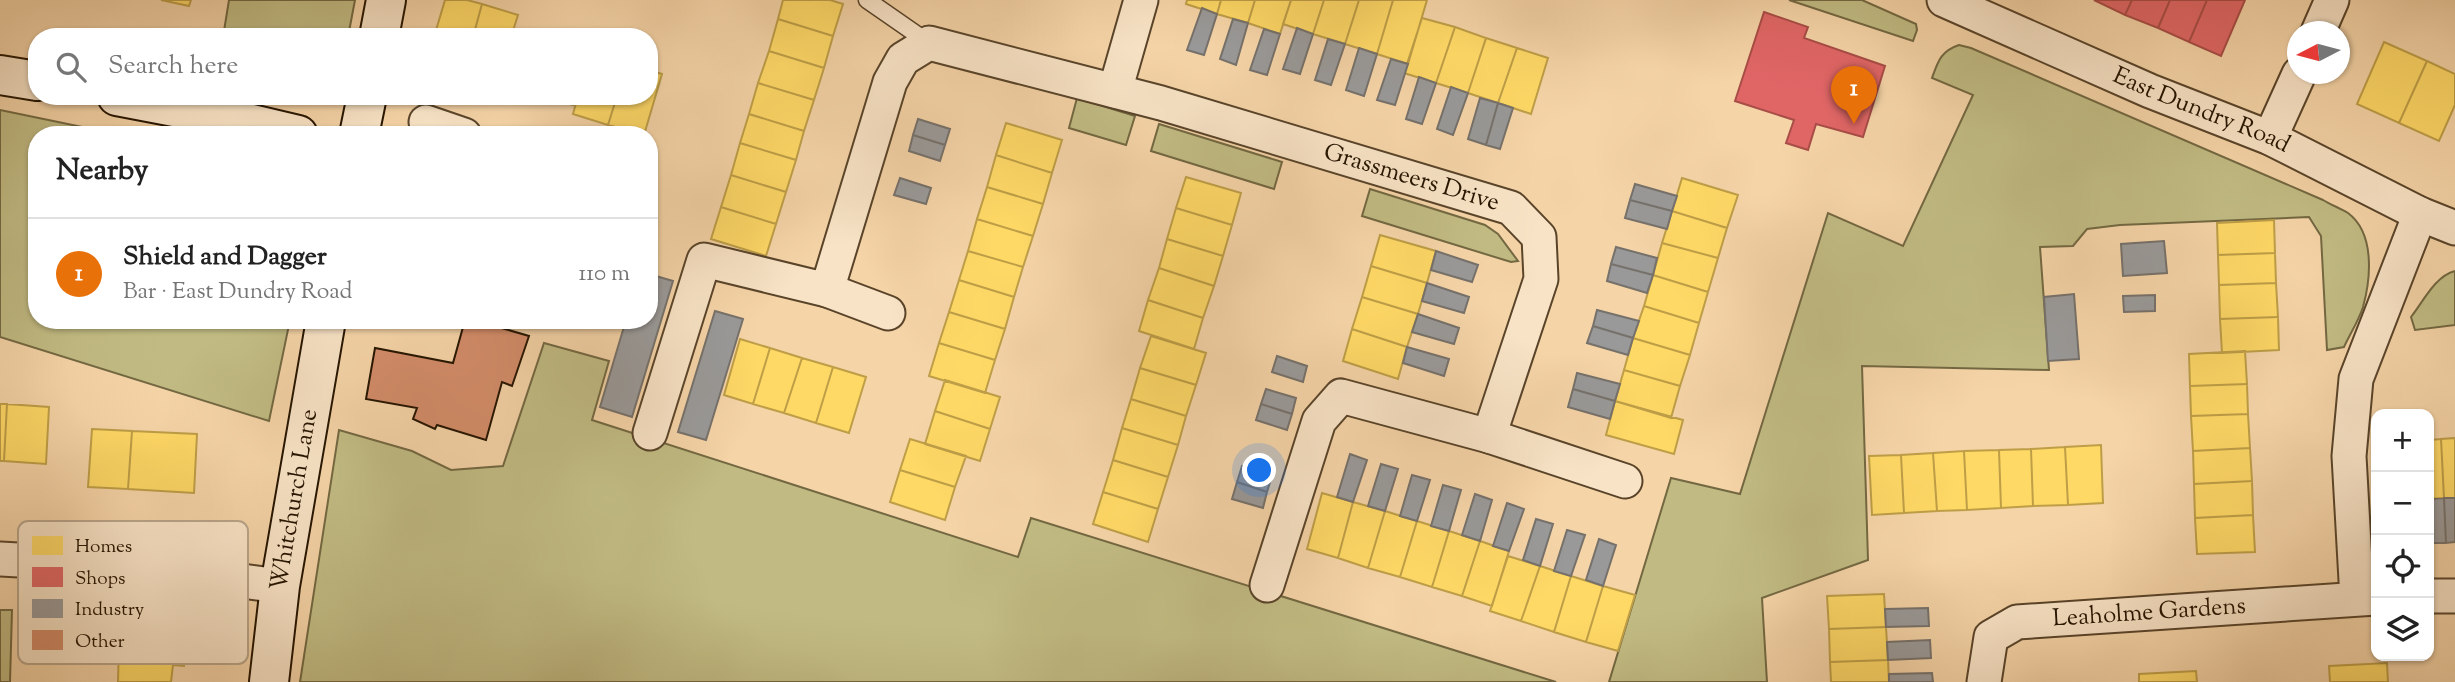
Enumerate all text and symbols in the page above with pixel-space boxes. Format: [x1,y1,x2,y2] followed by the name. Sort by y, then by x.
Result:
[2287,21,2350,84] north arrow
[28,28,658,105] search box
[52,48,90,86] icon: search
[108,48,238,85] text: Search here
[2107,59,2296,162] street label: East Dundry Road
[1831,66,1877,124] pin: 1
[1319,136,1503,220] street label: Grassmeers Drive
[56,150,148,193] text: Nearby
[123,239,327,276] text: Shield and Dagger
[75,258,83,291] text: 1
[579,258,630,291] text: 110 m
[123,276,353,309] text: Bar · East Dundry Road
[262,406,327,593] street label: Whitchurch Lane
[2371,409,2434,661] map controls
[2371,409,2434,472] button: +
[1242,453,1276,487] your location
[2371,472,2434,535] button: −
[18,521,248,664] legend
[75,534,132,561] text: Homes
[2371,535,2434,598] button: locate
[75,566,126,593] text: Shops
[2051,590,2247,637] street label: Leaholme Gardens
[75,597,145,624] text: Industry
[2371,598,2434,661] button: layers
[75,629,125,656] text: Other

